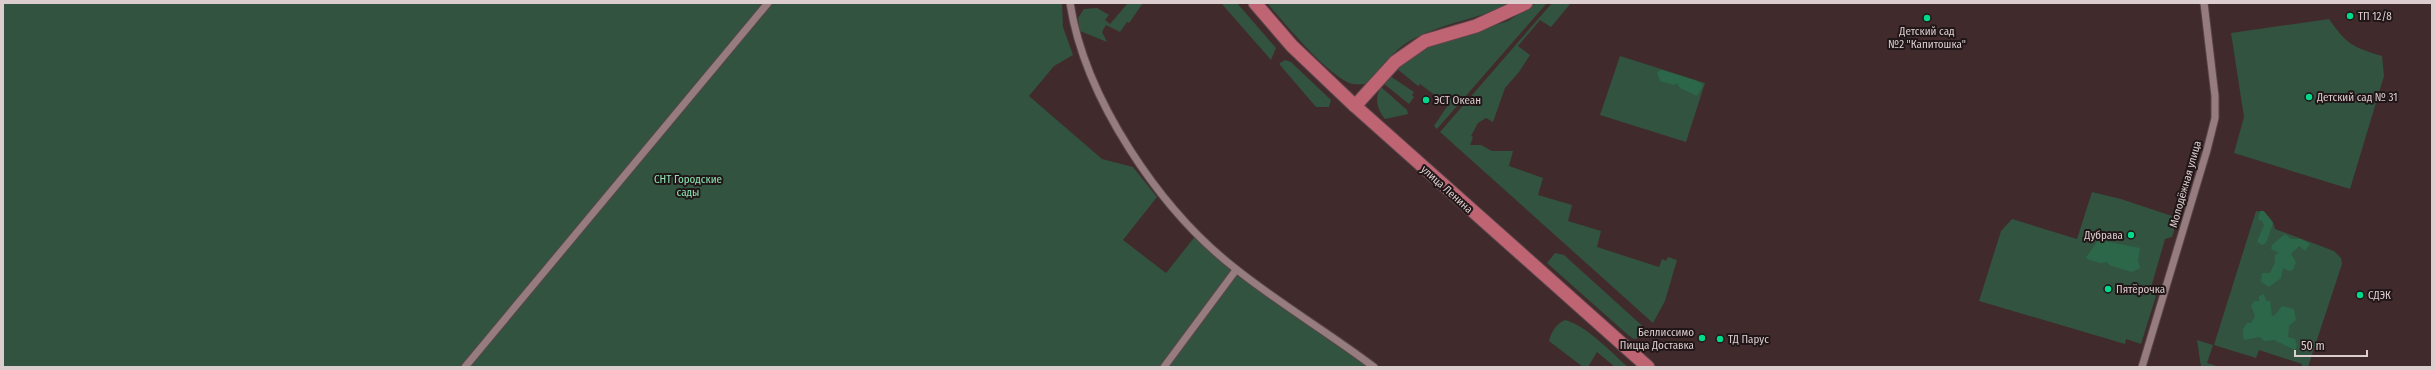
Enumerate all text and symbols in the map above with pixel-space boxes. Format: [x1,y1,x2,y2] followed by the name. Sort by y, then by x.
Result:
[2358,10,2392,23] place label: ТП 12/8
[2345,11,2355,21] marker: ТП 12/8
[1922,13,1932,23] marker: Детский сад №2 "Капитошка"
[1888,25,1966,51] place label: Детский сад №2 "Капитошка"
[2316,91,2398,104] place label: Детский сад № 31
[2304,92,2314,102] marker: Детский сад № 31
[1434,94,1481,107] place label: ЭСТ Океан
[1421,95,1431,105] marker: ЭСТ Океан
[2167,139,2204,229] street label: Молодёжная улица
[1418,163,1475,216] street label: улица Ленина
[654,173,722,199] park label: СНТ Городские сады
[2083,229,2123,242] place label: Дубрава
[2126,230,2136,240] marker: Дубрава
[2116,283,2165,296] place label: Пятёрочка
[2103,284,2113,294] marker: Пятёрочка
[2368,289,2391,302] place label: СДЭК
[2355,290,2365,300] marker: СДЭК
[1620,326,1694,352] place label: Беллиссимо Пицца Доставка
[2295,332,2367,358] scale bar
[1697,333,1707,343] marker: Беллиссимо Пицца Доставка
[1728,333,1769,346] place label: ТД Парус
[1715,334,1725,344] marker: ТД Парус
[2301,339,2325,353] text: 50 m

